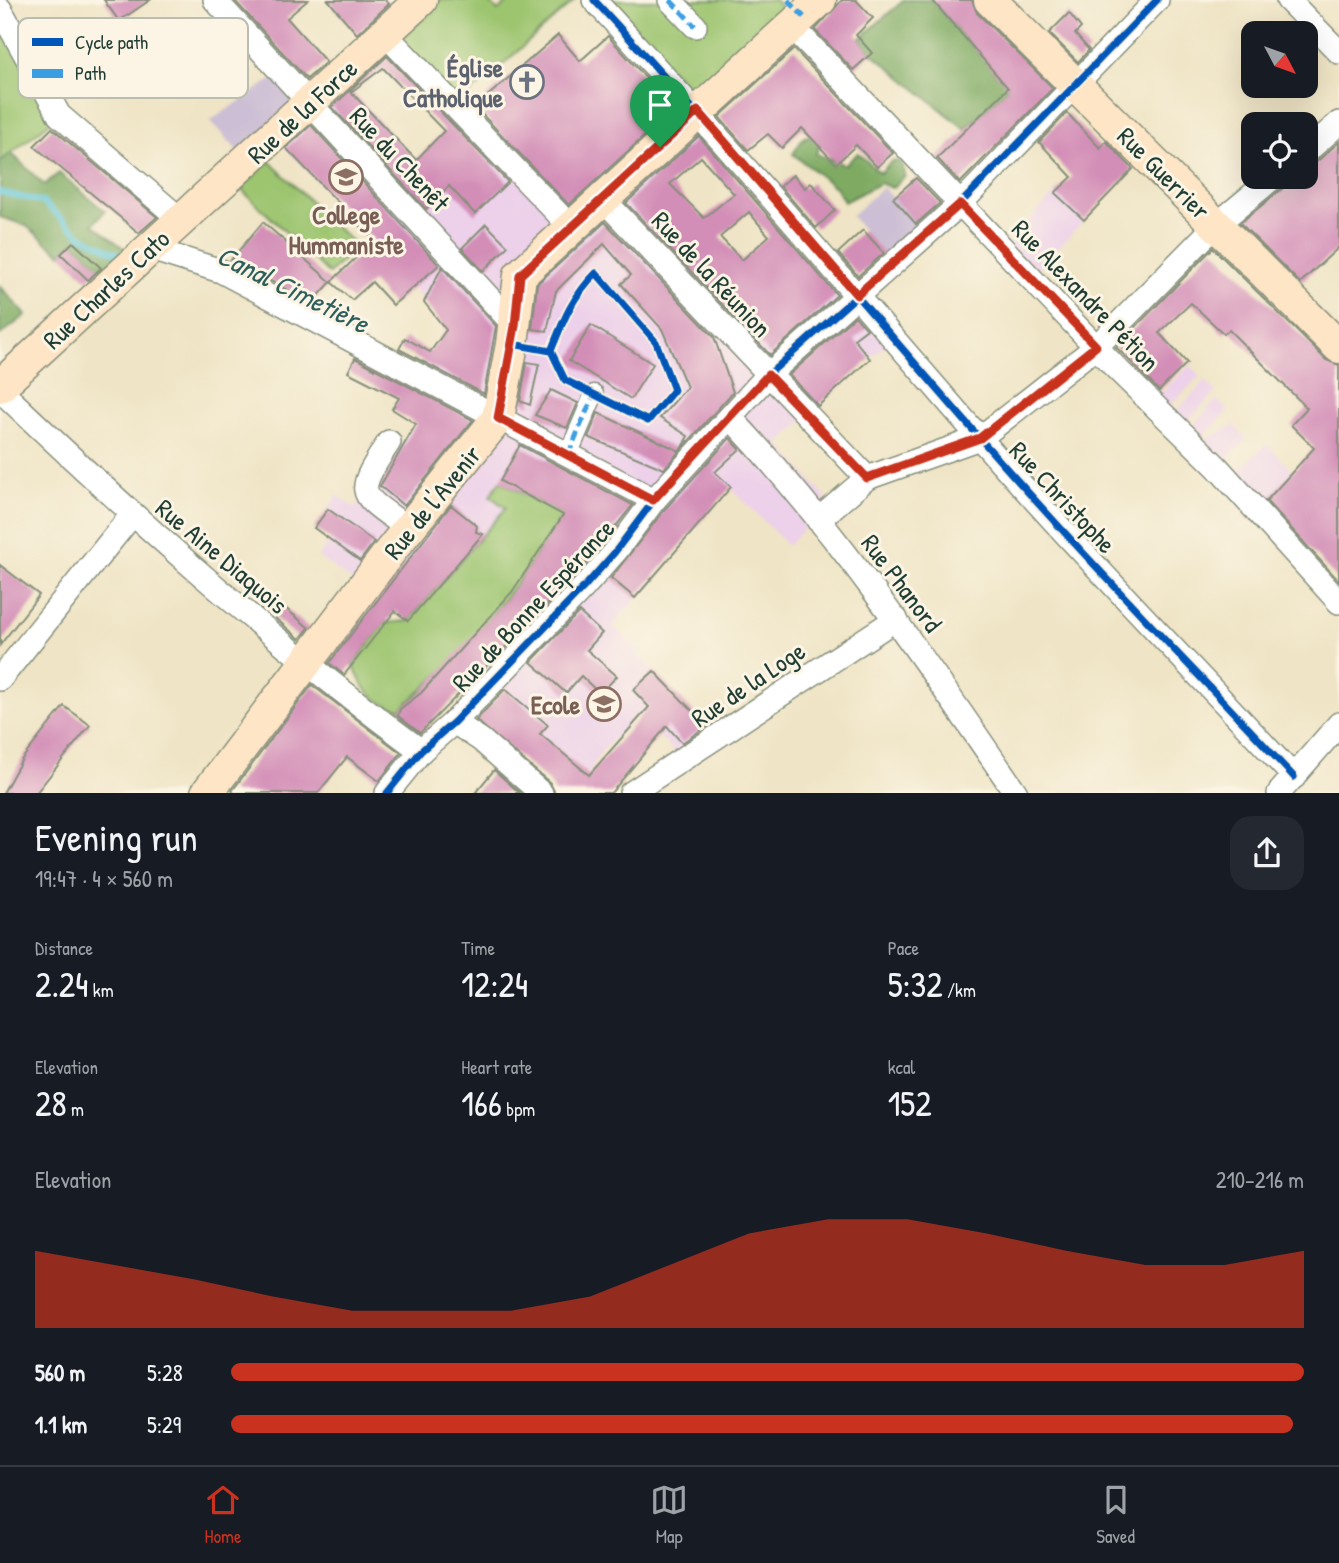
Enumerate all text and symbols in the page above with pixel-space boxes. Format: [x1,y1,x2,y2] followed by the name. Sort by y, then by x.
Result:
[18,18,248,98] legend
[1241,21,1318,98] north arrow
[1241,21,1318,189] map controls
[75,29,148,55] text: Cycle path
[403,50,504,116] place label: Église Catholique
[239,51,365,171] street label: Rue de la Force
[75,60,106,86] text: Path
[508,63,546,101] church icon: Église Catholique
[630,75,690,147] pin
[641,86,679,124] icon: arrive
[342,99,458,220] street label: Rue du Chenêt
[1241,112,1318,189] button: locate
[1110,119,1218,227] street label: Rue Guerrier
[327,158,365,196] school or university icon: College Hummaniste
[289,197,404,262] place label: College Hummaniste
[644,203,780,345] street label: Rue de la Réunion
[1004,211,1168,379] street label: Rue Alexandre Pétion
[35,221,177,357] street label: Rue Charles Cato
[211,236,377,343] water label: Canal Cimetière
[1002,433,1124,561] street label: Rue Christophe
[375,438,489,566] street label: Rue de l'Avenir
[149,490,295,622] street label: Rue Aine Diaquois
[444,511,622,699] street label: Rue de Bonne Espérance
[854,527,950,639] street label: Rue Phanord
[684,633,812,735] street label: Rue de la Loge
[585,685,623,723] school or university icon: Ecole
[531,687,581,722] place label: Ecole
[35,811,198,863] text: Evening run
[1230,816,1304,890] button: share
[35,863,173,894] text: 19:47 · 4 × 560 m
[35,935,93,961] text: Distance
[461,935,495,961] text: Time
[888,935,919,961] text: Pace
[35,961,88,1008] text: 2.24
[461,961,528,1008] text: 12:24
[888,961,943,1008] text: 5:32
[88,977,114,1003] text: km
[943,977,976,1003] text: /km
[35,1054,98,1080] text: Elevation
[461,1054,532,1080] text: Heart rate
[888,1054,915,1080] text: kcal
[35,1080,67,1127] text: 28
[461,1080,502,1127] text: 166
[888,1080,932,1127] text: 152
[67,1096,84,1122] text: m
[502,1096,535,1122] text: bpm
[35,1164,111,1195] text: Elevation
[1216,1164,1304,1195] text: 210–216 m
[35,1357,85,1388] text: 560 m
[147,1357,183,1388] text: 5:28
[35,1409,87,1440] text: 1.1 km
[147,1409,181,1440] text: 5:29
[204,1481,242,1549] tab: Home
[650,1481,688,1549] tab: Map
[1096,1481,1135,1549] tab: Saved

